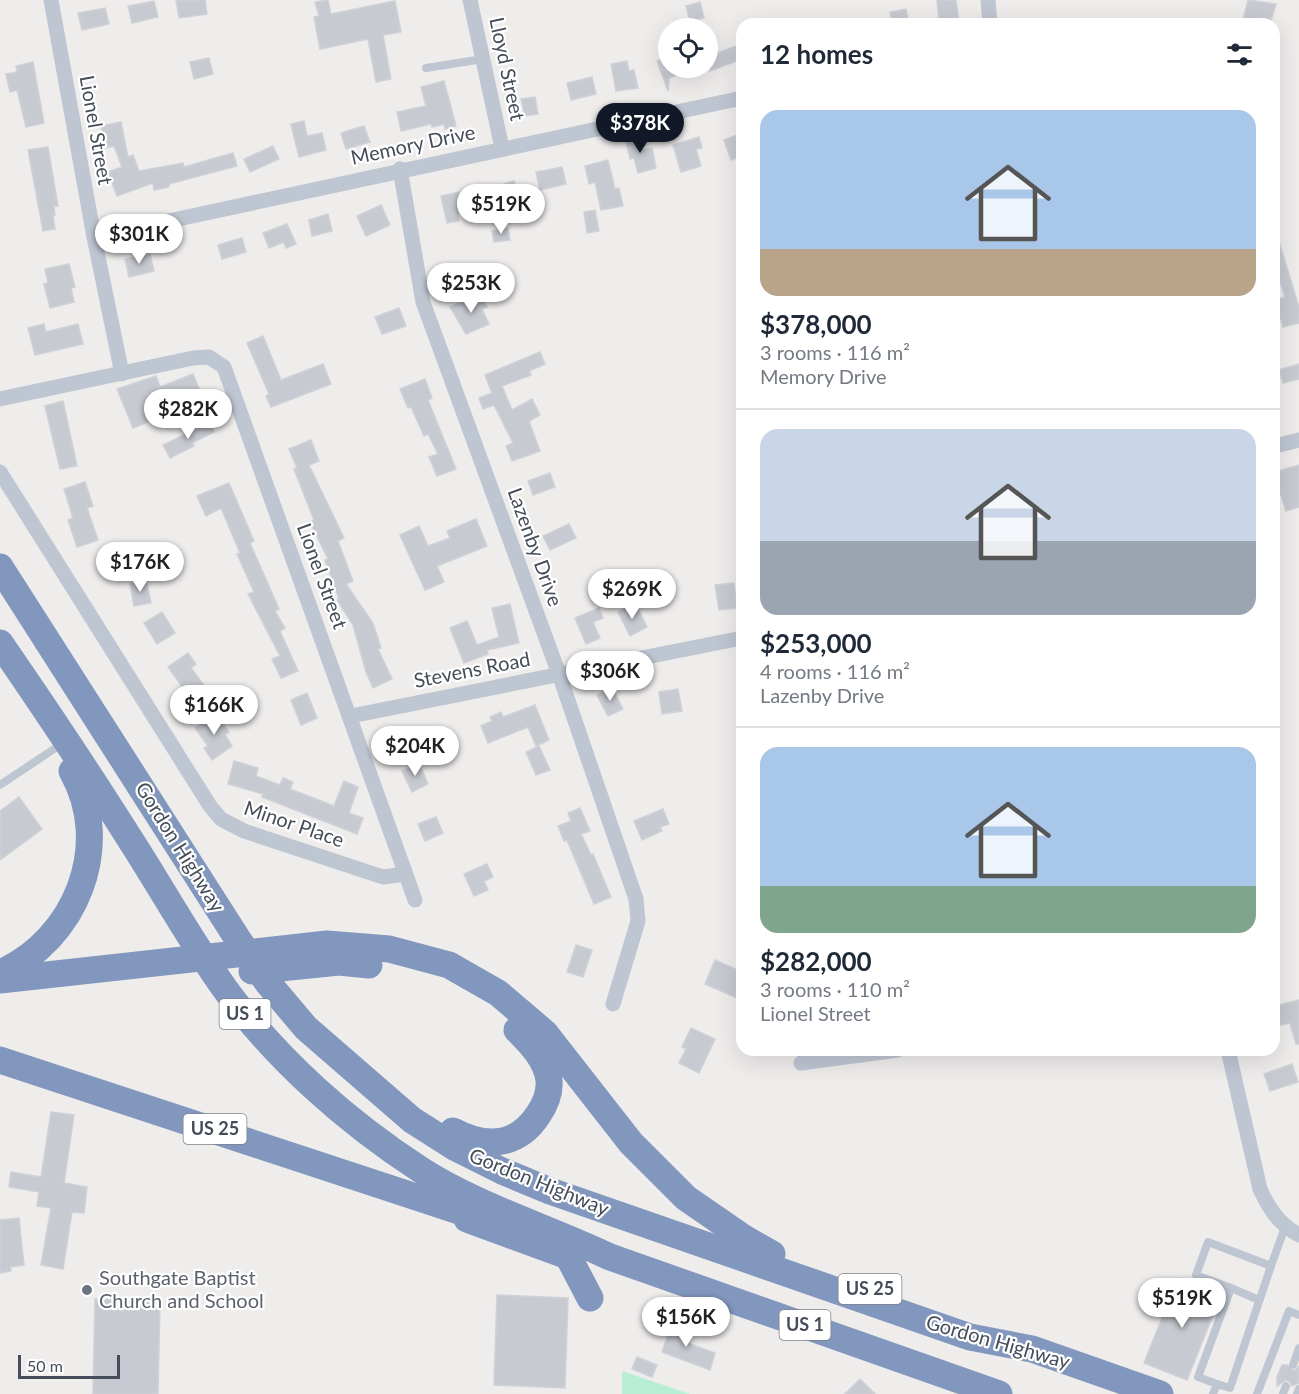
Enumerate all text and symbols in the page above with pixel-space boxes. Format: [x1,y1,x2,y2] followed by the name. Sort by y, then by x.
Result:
[485,15,531,123] street label: Lloyd Street
[658,18,718,78] map controls
[658,18,718,78] button: locate
[760,38,873,70] text: 12 homes
[1223,38,1256,71] icon: filters
[76,73,118,186] street label: Lionel Street
[598,103,682,154] pin: $378K
[610,110,670,134] text: $378K
[348,119,477,169] street label: Memory Drive
[954,149,1062,257] icon: home
[459,184,543,235] pin: $519K
[471,191,531,215] text: $519K
[97,214,181,265] pin: $301K
[109,221,169,245] text: $301K
[429,263,513,314] pin: $253K
[441,270,501,294] text: $253K
[760,308,872,340] text: $378,000
[760,340,910,364] text: 3 rooms · 116 m²
[760,364,887,388] text: Memory Drive
[146,389,230,440] pin: $282K
[158,396,218,420] text: $282K
[954,468,1062,576] icon: home
[503,484,568,609] street label: Lazenby Drive
[293,520,353,632] street label: Lionel Street
[98,542,182,593] pin: $176K
[110,549,170,573] text: $176K
[590,569,674,620] pin: $269K
[602,576,662,600] text: $269K
[760,627,872,659] text: $253,000
[412,646,532,692] street label: Stevens Road
[568,651,652,702] pin: $306K
[580,658,640,682] text: $306K
[760,659,910,683] text: 4 rooms · 116 m²
[760,683,884,707] text: Lazenby Drive
[172,685,256,736] pin: $166K
[184,692,244,716] text: $166K
[373,726,457,777] pin: $204K
[385,733,445,757] text: $204K
[131,777,231,916] street label: Gordon Highway
[954,786,1062,894] icon: home
[241,795,348,851] street label: Minor Place
[760,945,872,977] text: $282,000
[760,977,910,1001] text: 3 rooms · 110 m²
[220,999,270,1029] road number: US 1
[760,1001,871,1025] text: Lionel Street
[184,1114,246,1144] road number: US 25
[466,1142,613,1220] street label: Gordon Highway
[99,1265,264,1312] place label: Southgate Baptist Church and School
[838,1274,902,1304] road number: US 25
[1140,1278,1224,1329] pin: $519K
[80,1283,94,1297] marker: Southgate Baptist Church and School
[1152,1285,1212,1309] text: $519K
[644,1297,728,1348] pin: $156K
[656,1304,716,1328] text: $156K
[924,1309,1074,1373] street label: Gordon Highway
[780,1310,830,1340] road number: US 1
[18,1352,120,1380] scale bar
[27,1356,63,1375] text: 50 m

